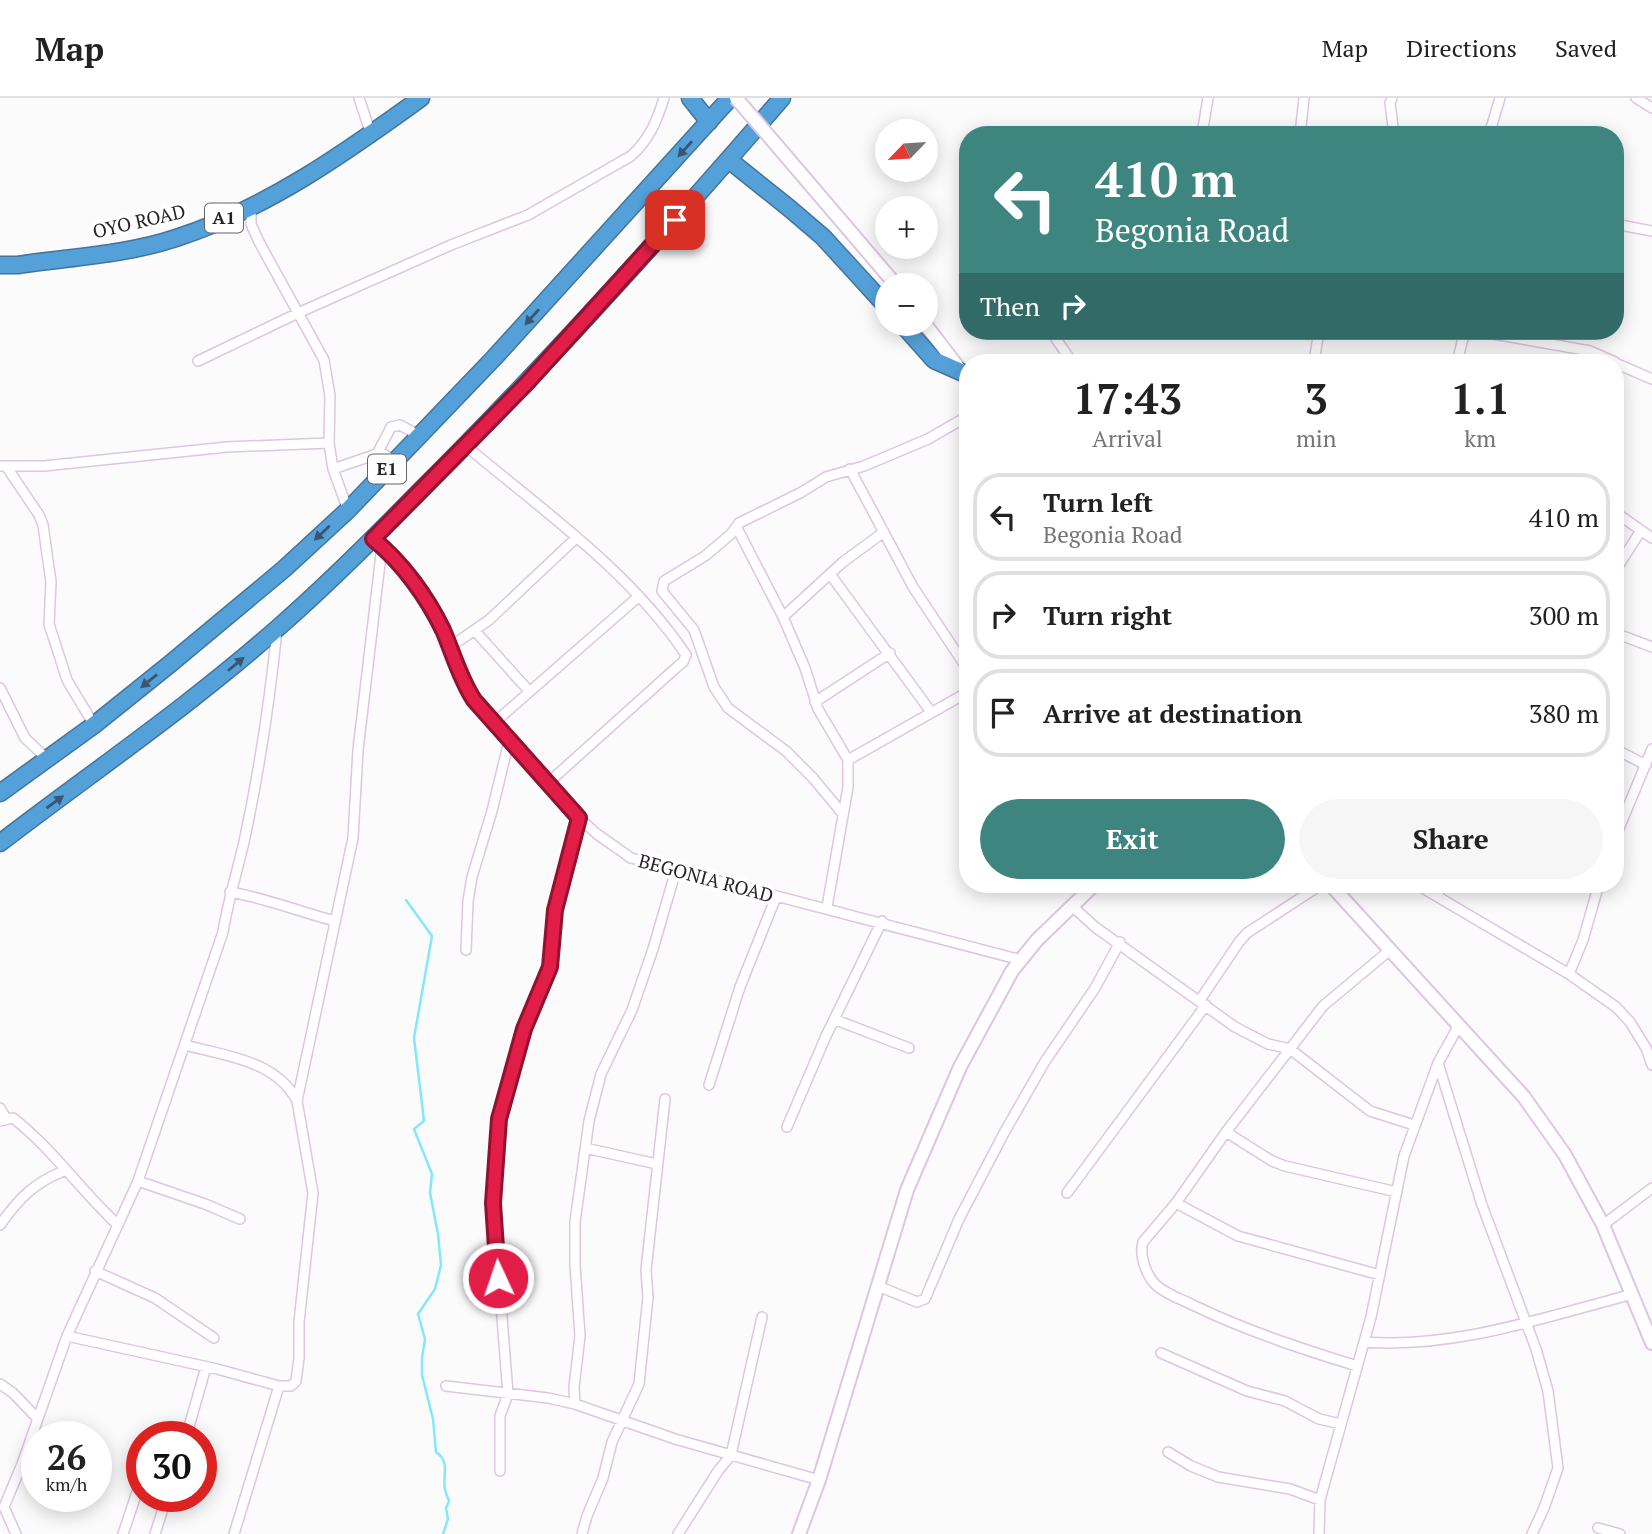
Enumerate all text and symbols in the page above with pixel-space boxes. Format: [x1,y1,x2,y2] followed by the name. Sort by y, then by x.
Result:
[35,27,104,70] text: Map
[1322,32,1368,64] text: Map
[1406,32,1517,64] text: Directions
[1555,32,1617,64] text: Saved
[875,119,938,182] north arrow
[875,119,938,336] map controls
[677,140,693,158] one-way arrow
[1095,146,1237,211] text: 410 m
[980,154,1071,245] icon: left
[645,190,705,250] pin
[875,196,938,259] button: +
[90,198,188,243] street label: OYO ROAD
[656,201,694,239] icon: arrive
[205,204,243,232] road number: A1
[1095,209,1289,251] text: Begonia Road
[875,273,938,336] button: −
[1054,287,1092,325] icon: right
[980,289,1040,323] text: Then
[524,308,540,325] one-way arrow
[1073,370,1182,426] text: 17:43
[1304,370,1328,426] text: 3
[1450,370,1510,426] text: 1.1
[1092,423,1163,454] text: Arrival
[1296,423,1336,454] text: min
[1464,423,1496,454] text: km
[368,454,406,484] road number: E1
[1043,485,1153,519] text: Turn left
[984,498,1022,536] icon: left
[1529,500,1599,534] text: 410 m
[1043,519,1183,550] text: Begonia Road
[314,525,331,541] one-way arrow
[984,596,1022,634] icon: right
[1043,598,1172,632] text: Turn right
[1529,598,1599,632] text: 300 m
[227,657,244,672] one-way arrow
[141,673,158,688] one-way arrow
[984,694,1022,732] icon: arrive
[1043,696,1302,730] text: Arrive at destination
[1529,696,1599,730] text: 380 m
[46,795,64,809] one-way arrow
[980,799,1285,879] button: Exit
[1299,799,1603,879] button: Share
[636,847,776,908] street label: BEGONIA ROAD
[461,1241,535,1315] position arrow
[126,1421,217,1512] speed limit sign: 30
[47,1434,86,1480] text: 26
[46,1472,87,1496] text: km/h

